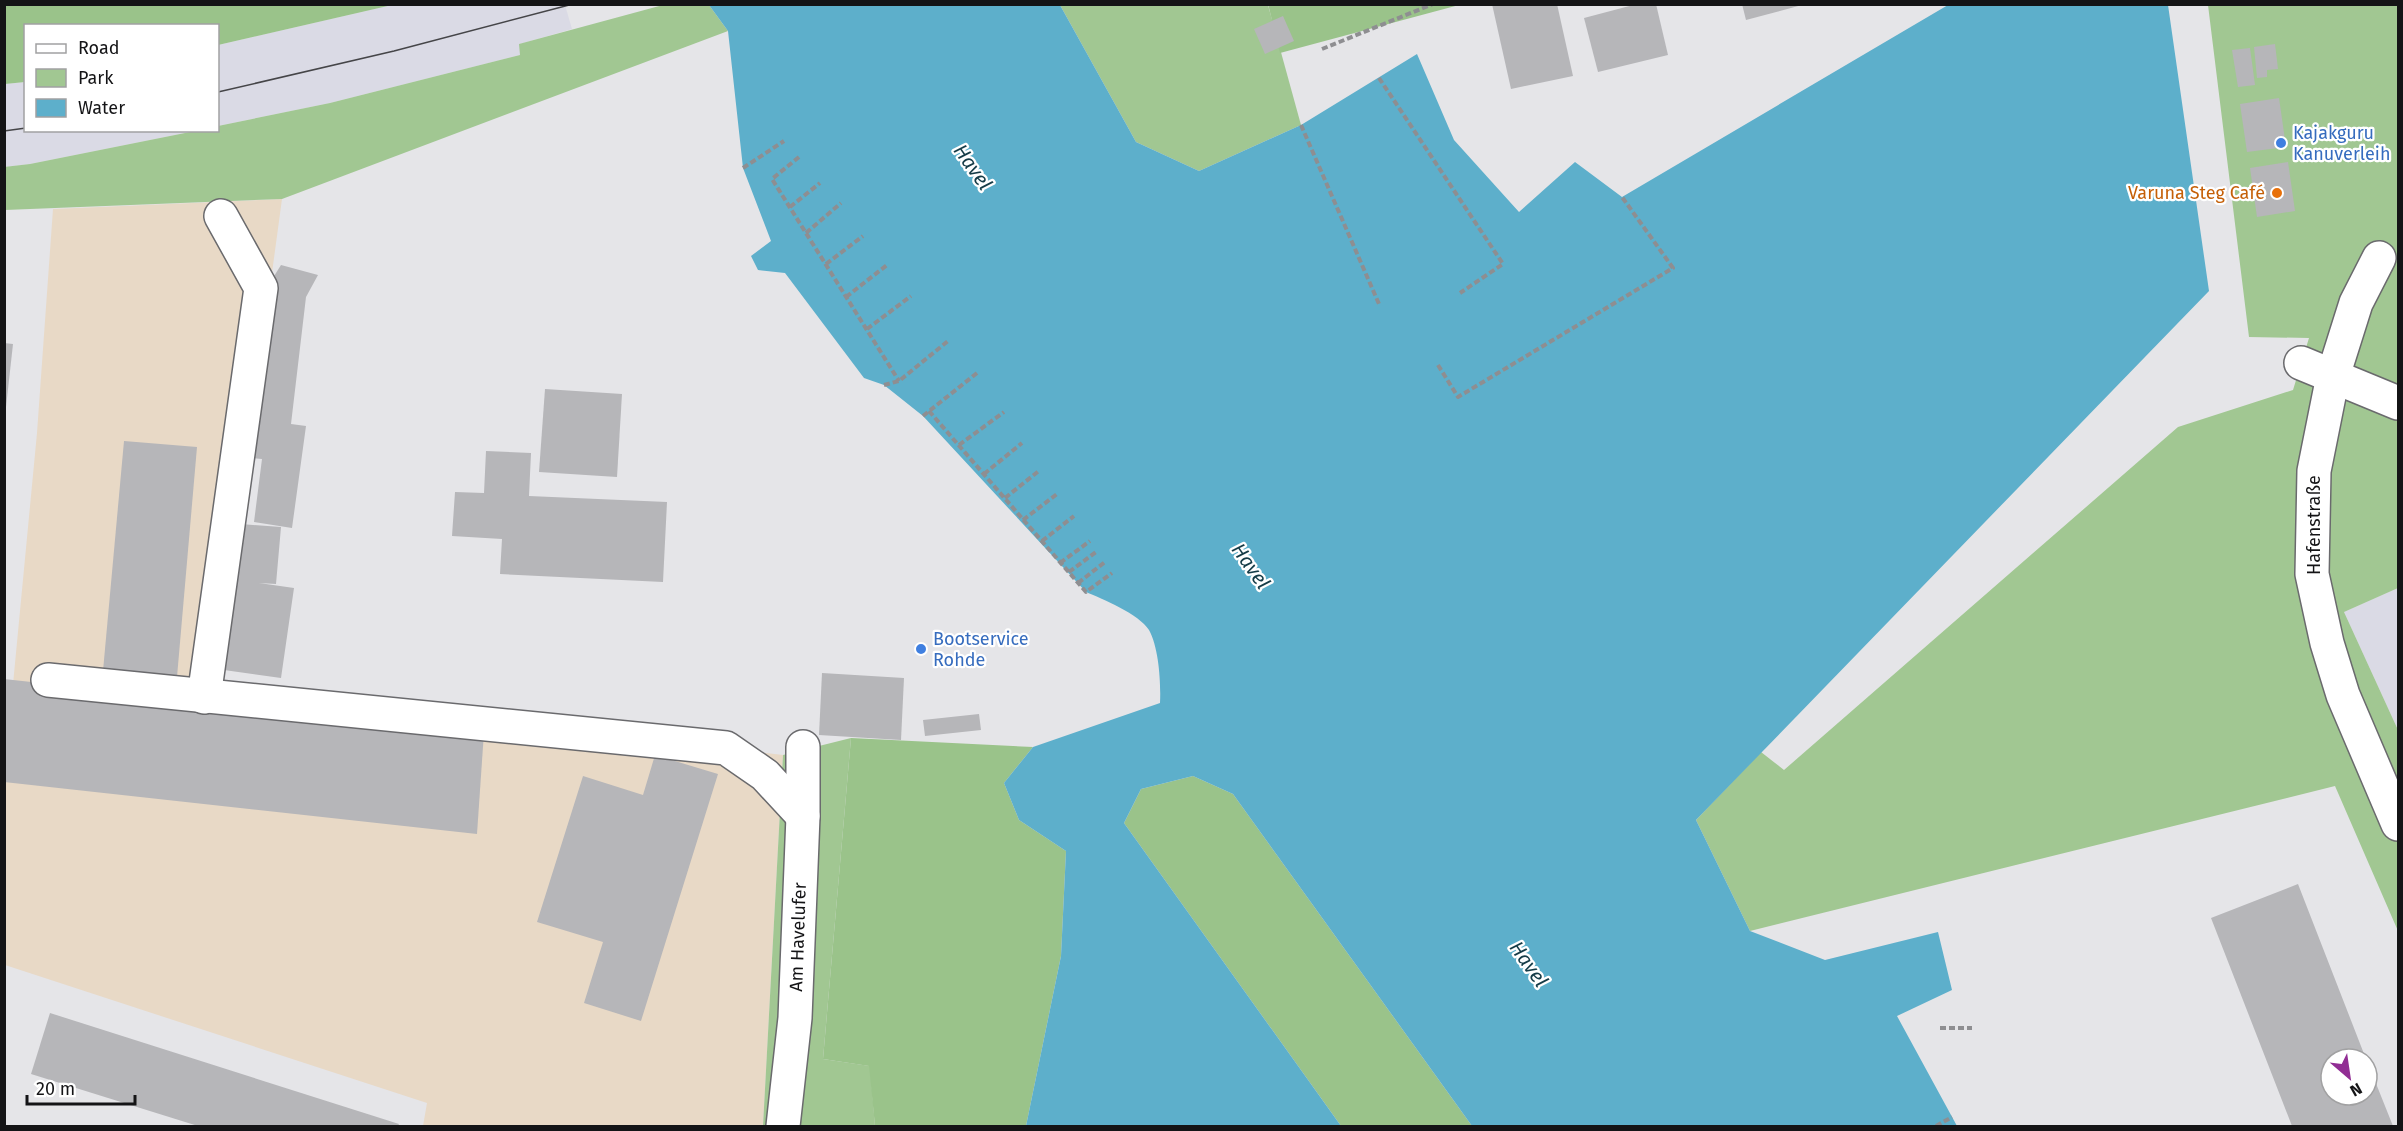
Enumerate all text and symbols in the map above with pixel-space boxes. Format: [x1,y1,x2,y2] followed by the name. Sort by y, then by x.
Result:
[24,24,219,132] legend
[78,37,120,59] text: Road
[78,67,114,89] text: Park
[78,97,125,119] text: Water
[2293,122,2390,165] place label: Kajakguru Kanuverleih
[2274,136,2288,150] marker: Kajakguru Kanuverleih
[949,139,997,195] water label: Havel
[2128,182,2265,204] place label: Varuna Steg Café
[2270,186,2284,200] marker: Varuna Steg Café
[2303,475,2325,575] street label: Hafenstraße
[1227,538,1275,594] water label: Havel
[933,628,1029,671] place label: Bootservice Rohde
[914,642,928,656] marker: Bootservice Rohde
[785,882,811,992] street label: Am Havelufer
[1505,936,1553,992] water label: Havel
[2319,1047,2379,1107] north arrow
[27,1068,135,1106] scale bar
[36,1078,75,1100] text: 20 m
[2347,1079,2365,1101] text: N

